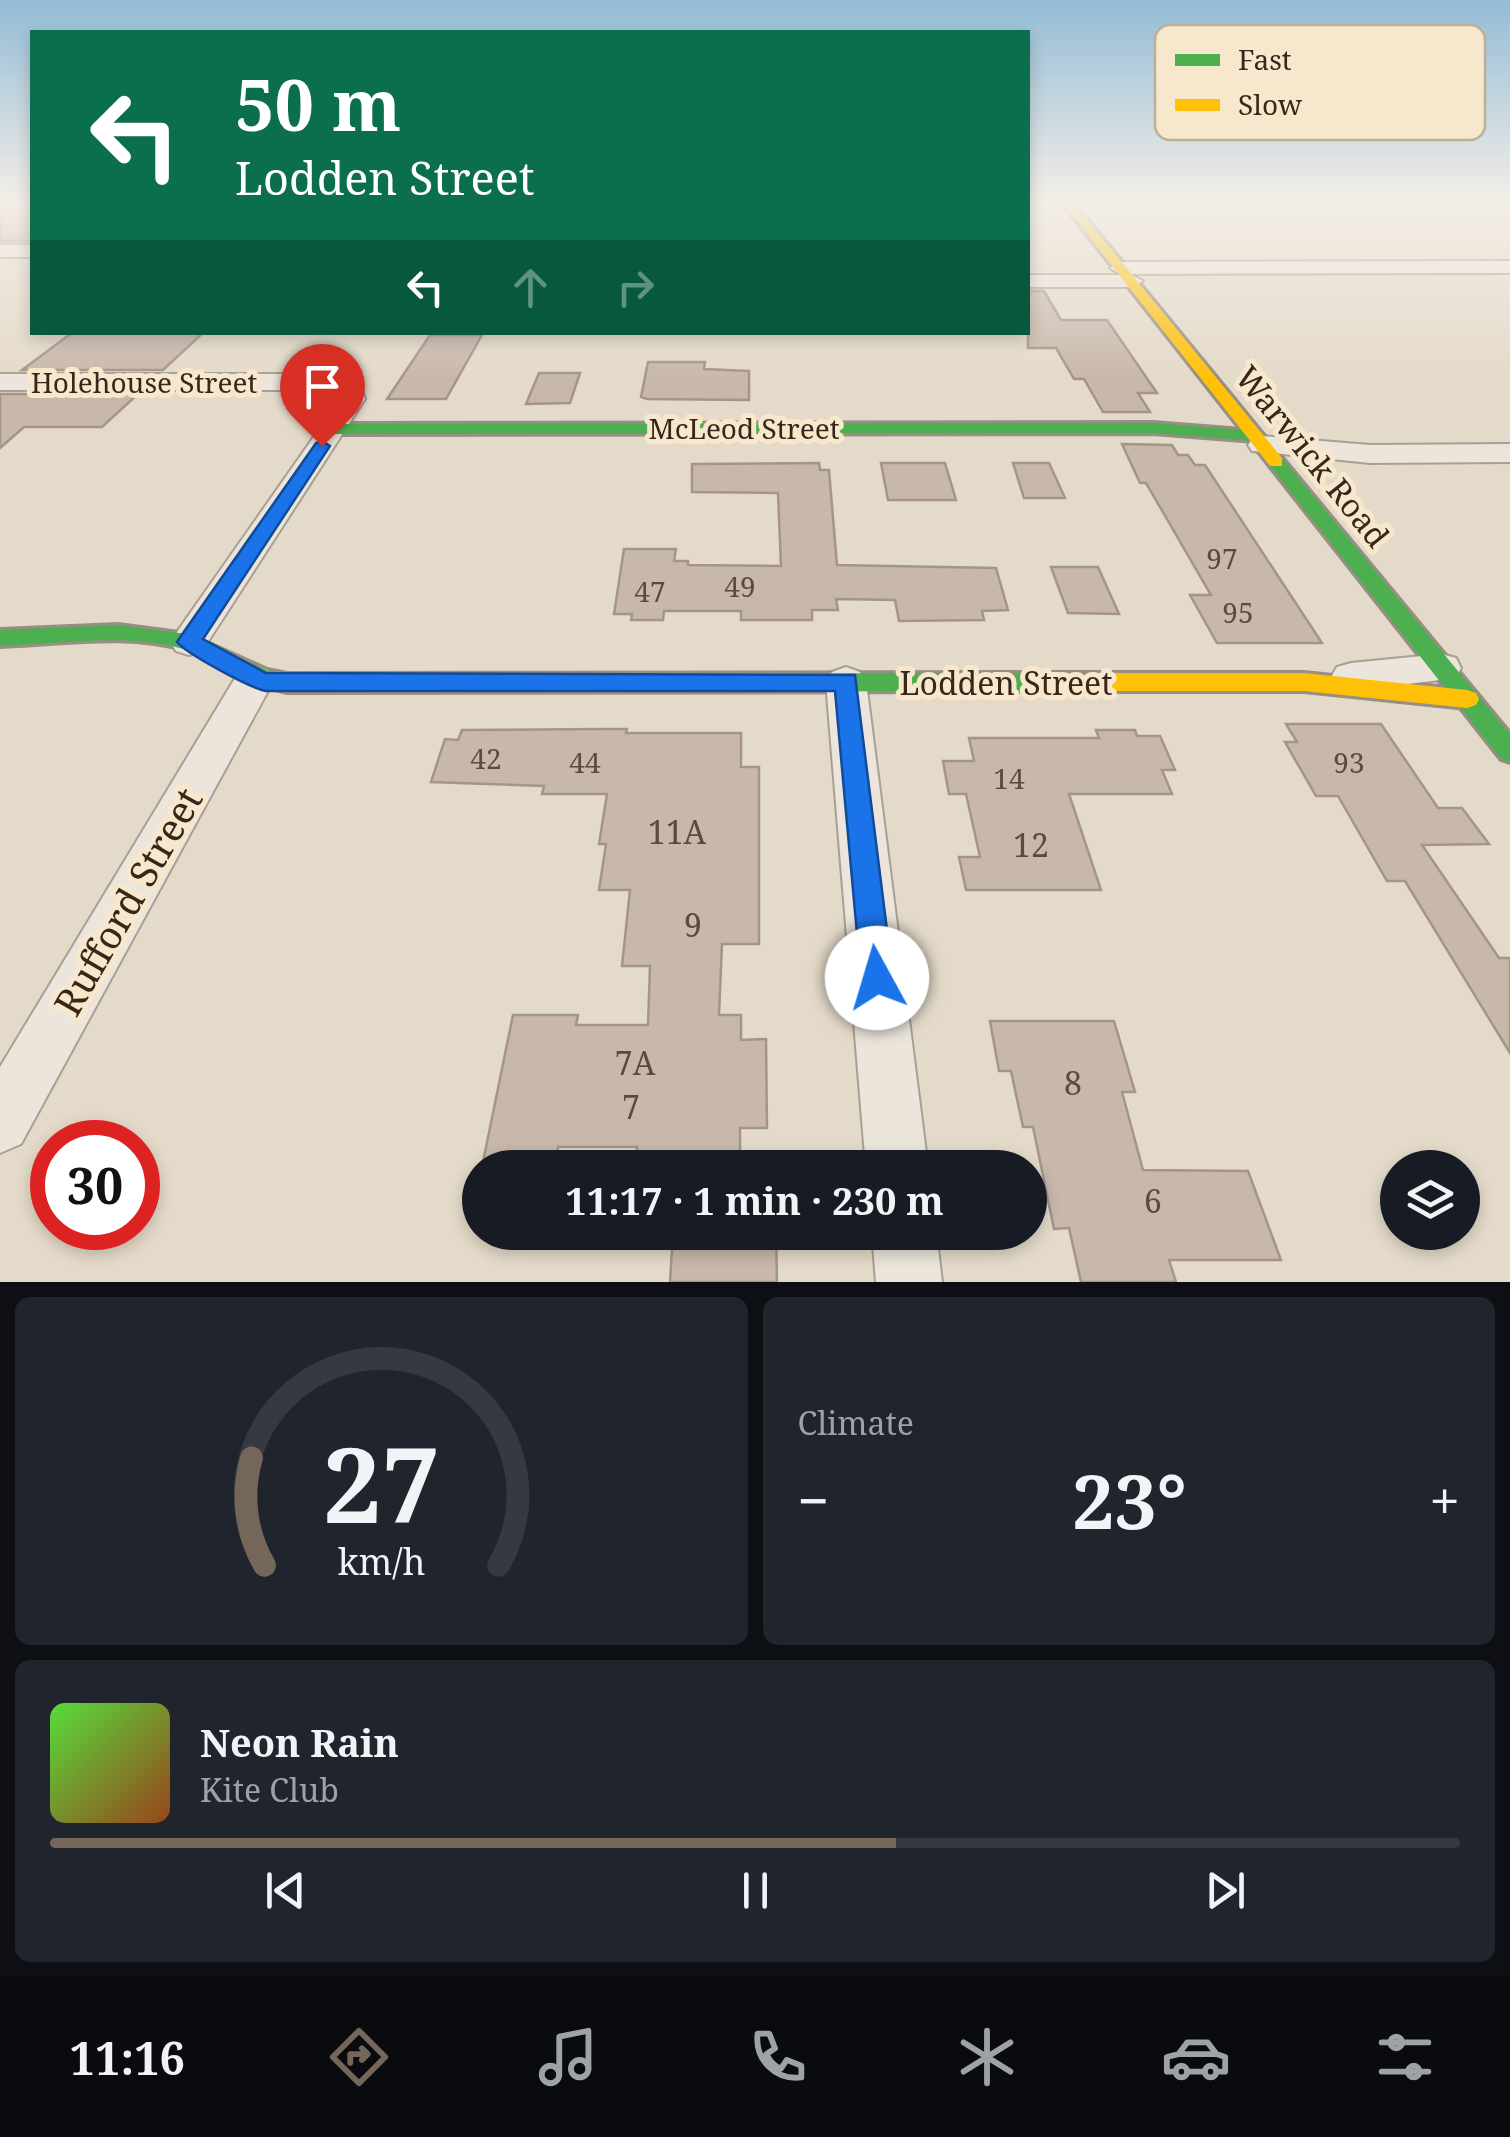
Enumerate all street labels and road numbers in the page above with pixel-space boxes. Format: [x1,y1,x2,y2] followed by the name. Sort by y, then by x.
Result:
[1226,356,1400,556] street label: Warwick Road
[31,363,258,401] street label: Holehouse Street
[648,409,840,447] street label: McLeod Street
[899,661,1113,704] street label: Lodden Street
[41,778,213,1024] street label: Rufford Street

